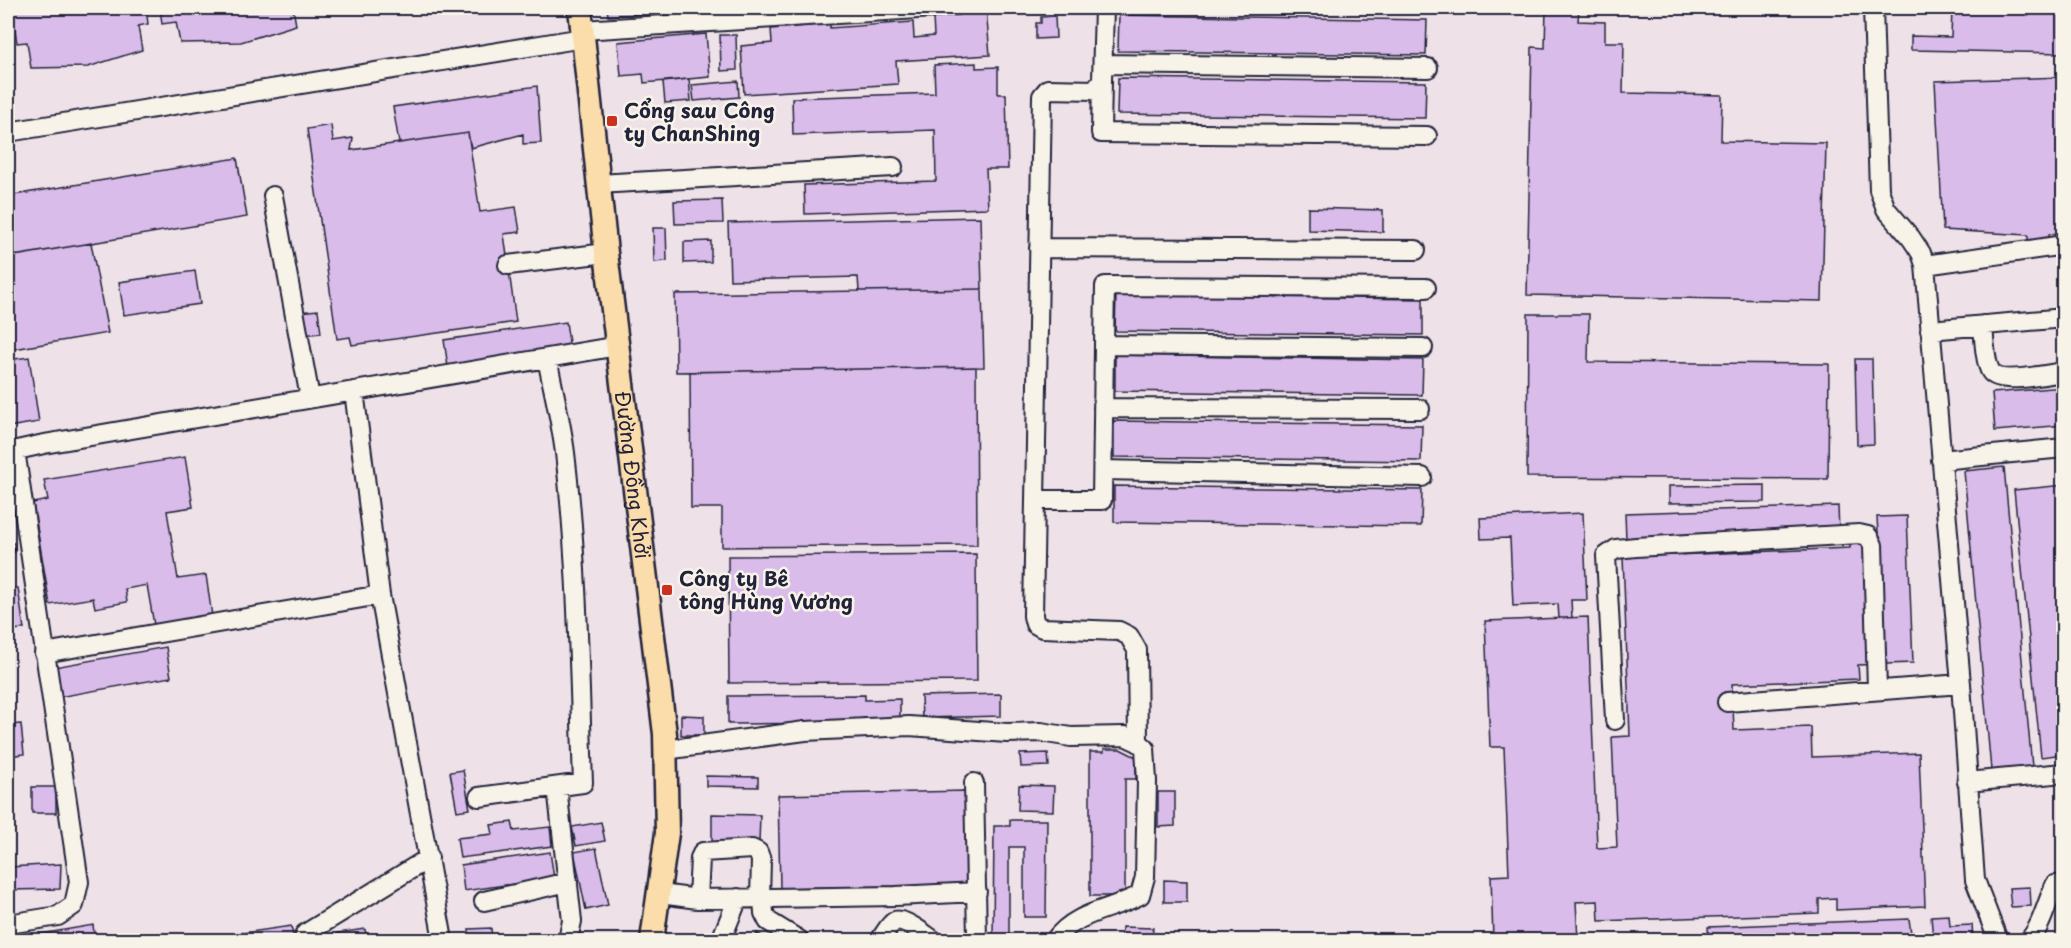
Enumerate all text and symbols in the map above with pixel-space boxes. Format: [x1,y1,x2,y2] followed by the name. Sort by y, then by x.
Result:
[624,95,775,148] place label: Cổng sau Công ty ChanShing
[605,114,619,128] marker: Cổng sau Công ty ChanShing
[608,389,658,561] street label: Đường Đồng Khởi
[679,563,853,616] place label: Công ty Bê tông Hùng Vương
[660,583,674,597] marker: Công ty Bê tông Hùng Vương

